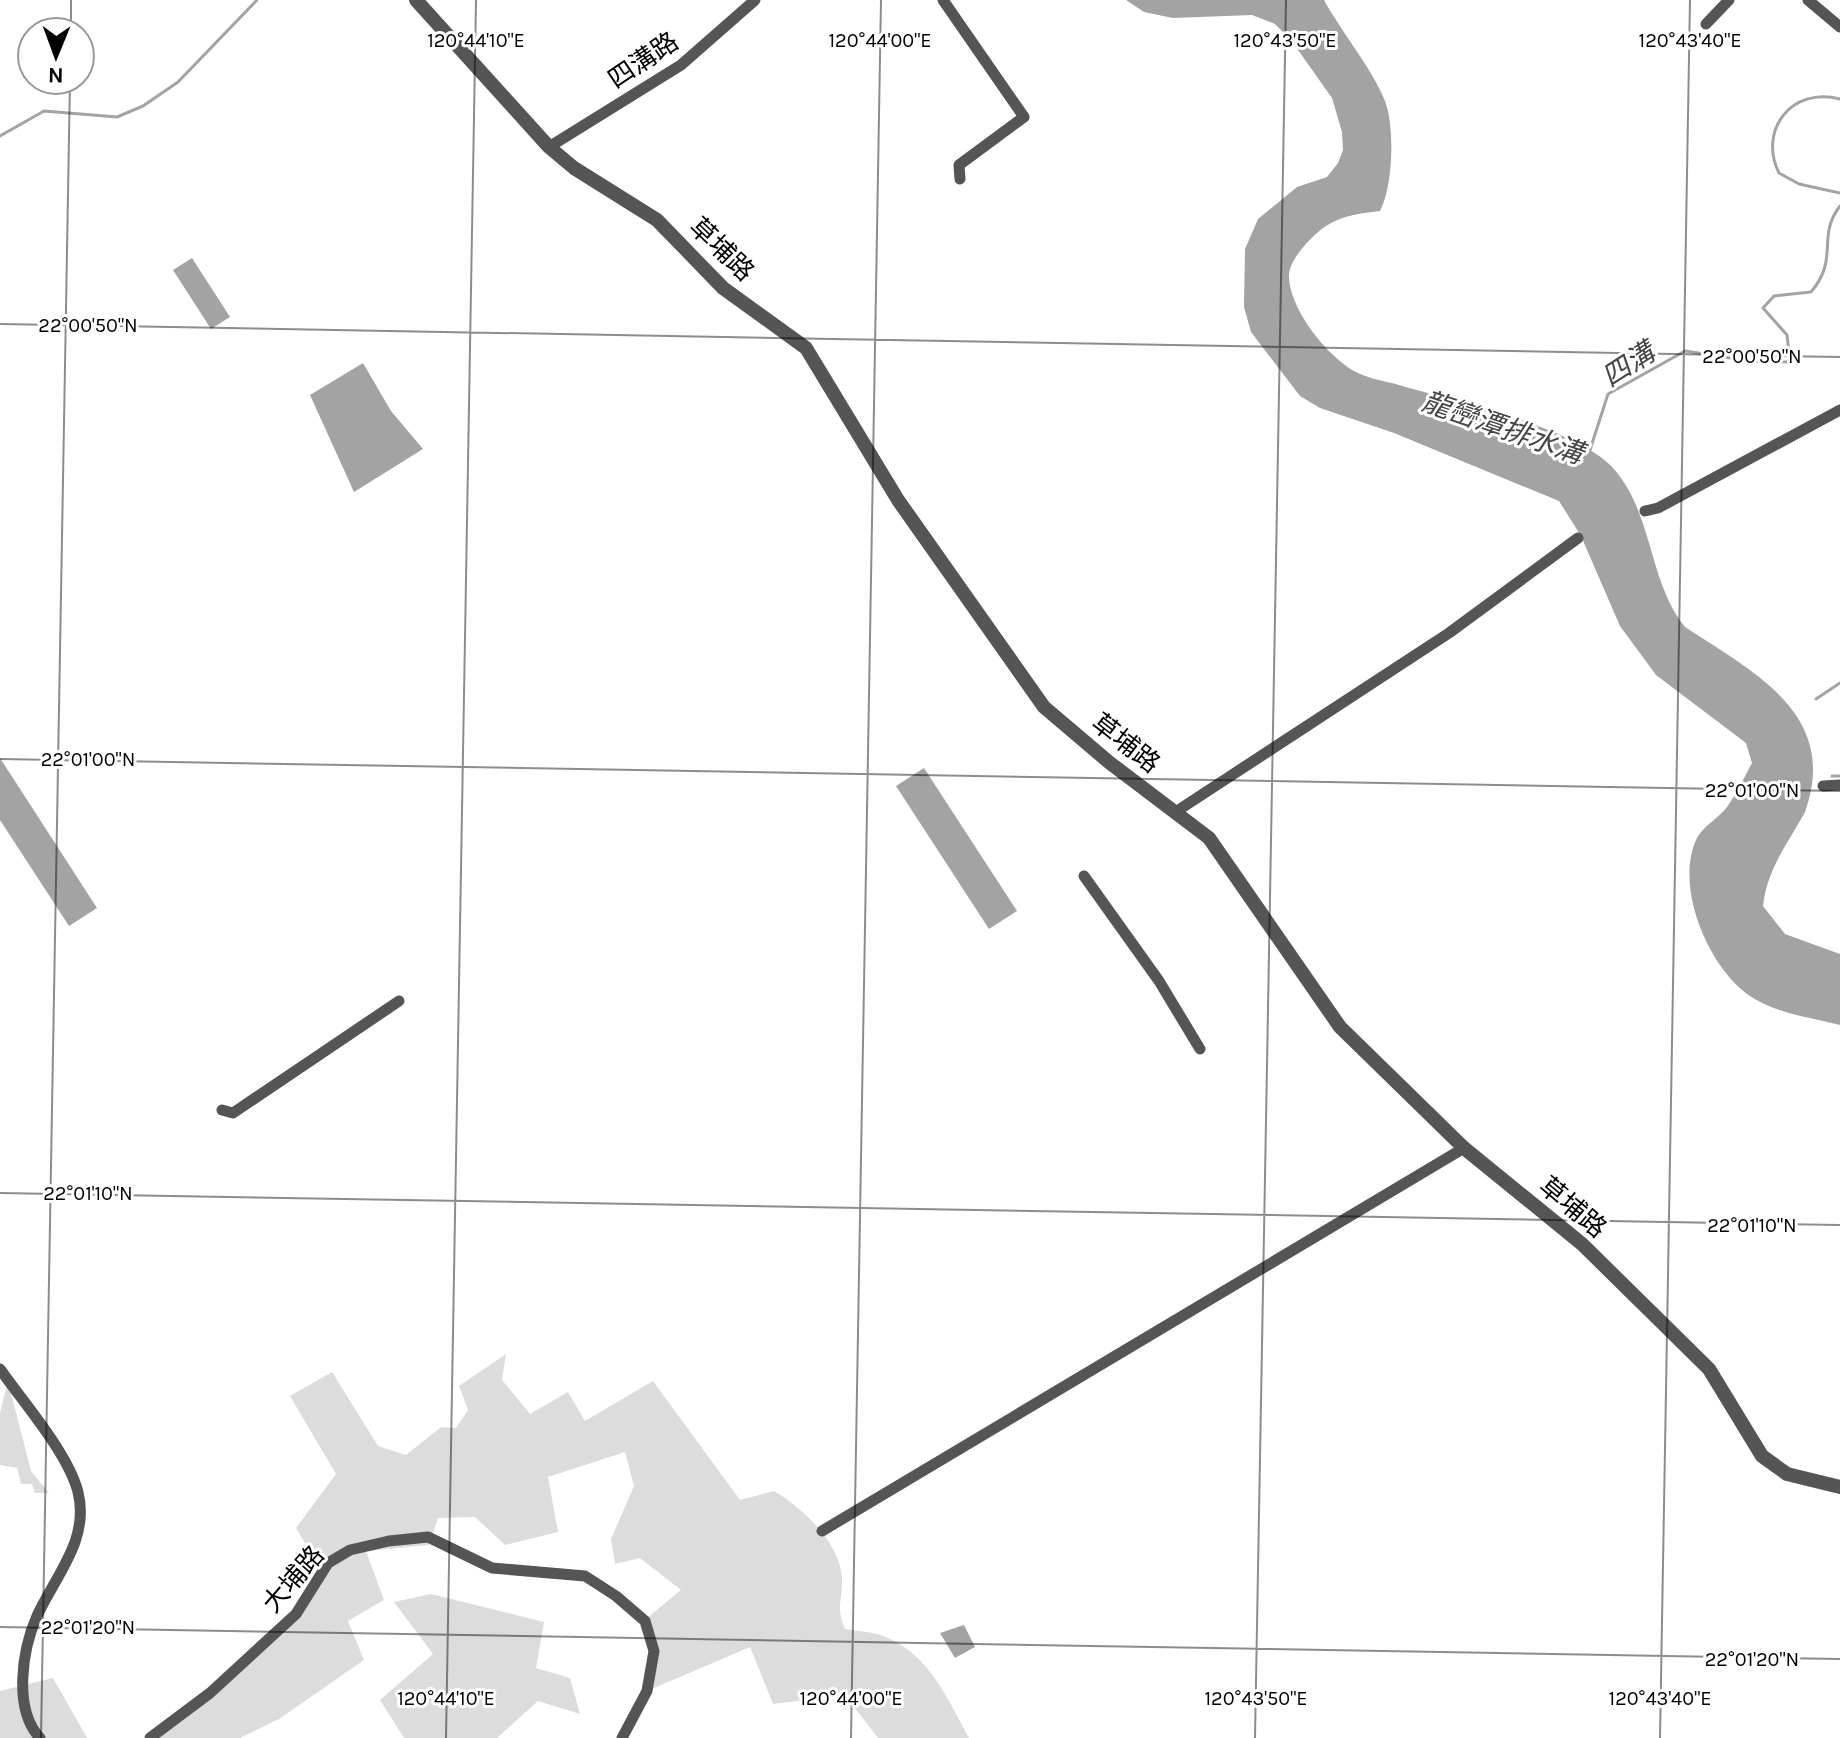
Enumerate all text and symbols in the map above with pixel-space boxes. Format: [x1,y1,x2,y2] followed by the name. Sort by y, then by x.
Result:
[16,16,96,96] north arrow
[602,26,684,95] street label: 四溝路
[427,29,525,52] text: 120°44'10"E
[829,29,932,52] text: 120°44'00"E
[1233,29,1337,52] text: 120°43'50"E
[1639,29,1741,52] text: 120°43'40"E
[48,62,64,88] text: N
[683,211,760,288] street label: 草埔路
[38,314,138,337] text: 22°00'50"N
[1596,333,1664,394] water label: 四溝
[1702,345,1802,368] text: 22°00'50"N
[1418,385,1591,472] water label: 龍巒潭排水溝
[1085,707,1166,780] street label: 草埔路
[41,748,135,771] text: 22°01'00"N
[1705,779,1799,802] text: 22°01'00"N
[1533,1170,1613,1244] street label: 草埔路
[43,1182,133,1205] text: 22°01'10"N
[1707,1214,1797,1237] text: 22°01'10"N
[256,1540,331,1619] street label: 大埔路
[41,1616,135,1639] text: 22°01'20"N
[1705,1648,1799,1671] text: 22°01'20"N
[397,1687,495,1710] text: 120°44'10"E
[800,1687,903,1710] text: 120°44'00"E
[1204,1687,1308,1710] text: 120°43'50"E
[1609,1687,1711,1710] text: 120°43'40"E

